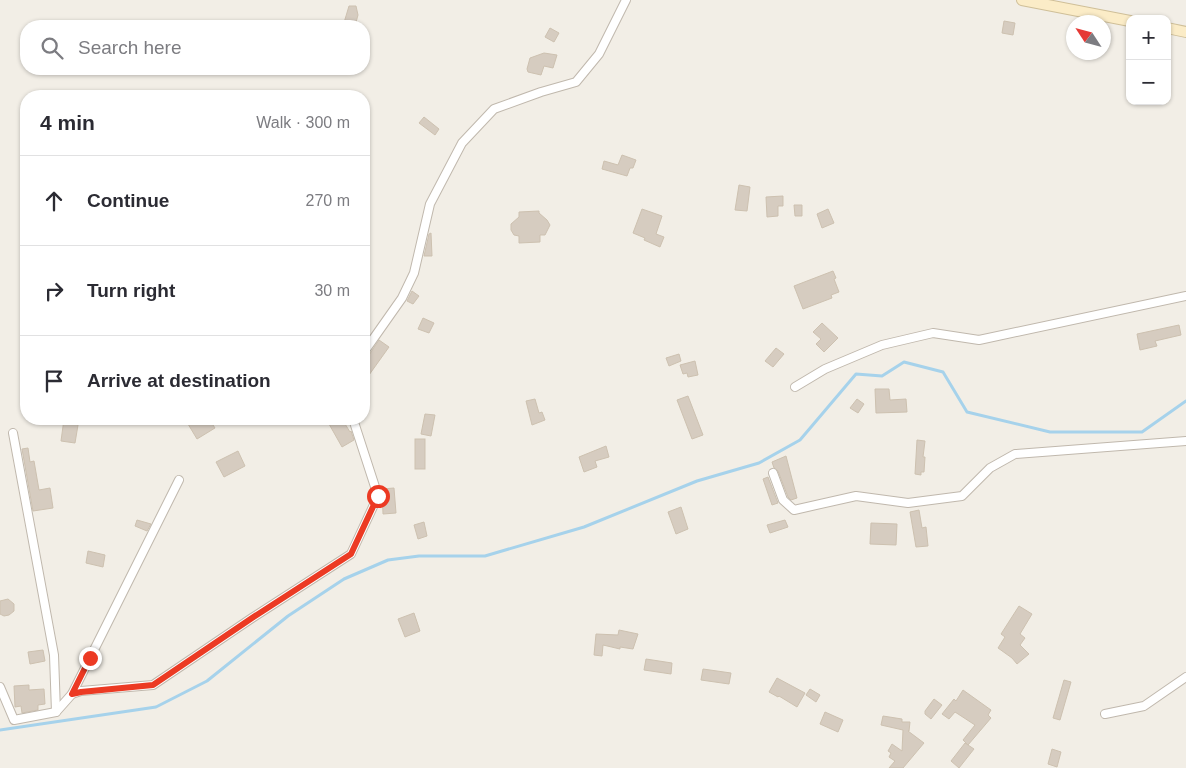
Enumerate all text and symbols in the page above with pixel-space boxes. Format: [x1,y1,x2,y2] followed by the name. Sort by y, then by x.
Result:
[1066,15,1111,60] north arrow
[1126,15,1171,105] map controls
[1126,15,1171,60] button: +
[20,20,370,75] search box
[38,34,66,62] icon: search
[78,37,182,58] text: Search here
[1126,60,1171,105] button: −
[40,111,95,134] text: 4 min
[256,114,350,131] text: Walk · 300 m
[40,187,68,215] icon: ahead
[87,190,169,211] text: Continue
[306,192,350,209] text: 270 m
[40,277,68,305] icon: right
[87,280,175,301] text: Turn right
[314,282,350,299] text: 30 m
[40,367,68,395] icon: arrive
[87,370,271,391] text: Arrive at destination
[367,485,390,508] route start
[79,647,102,670] route end

